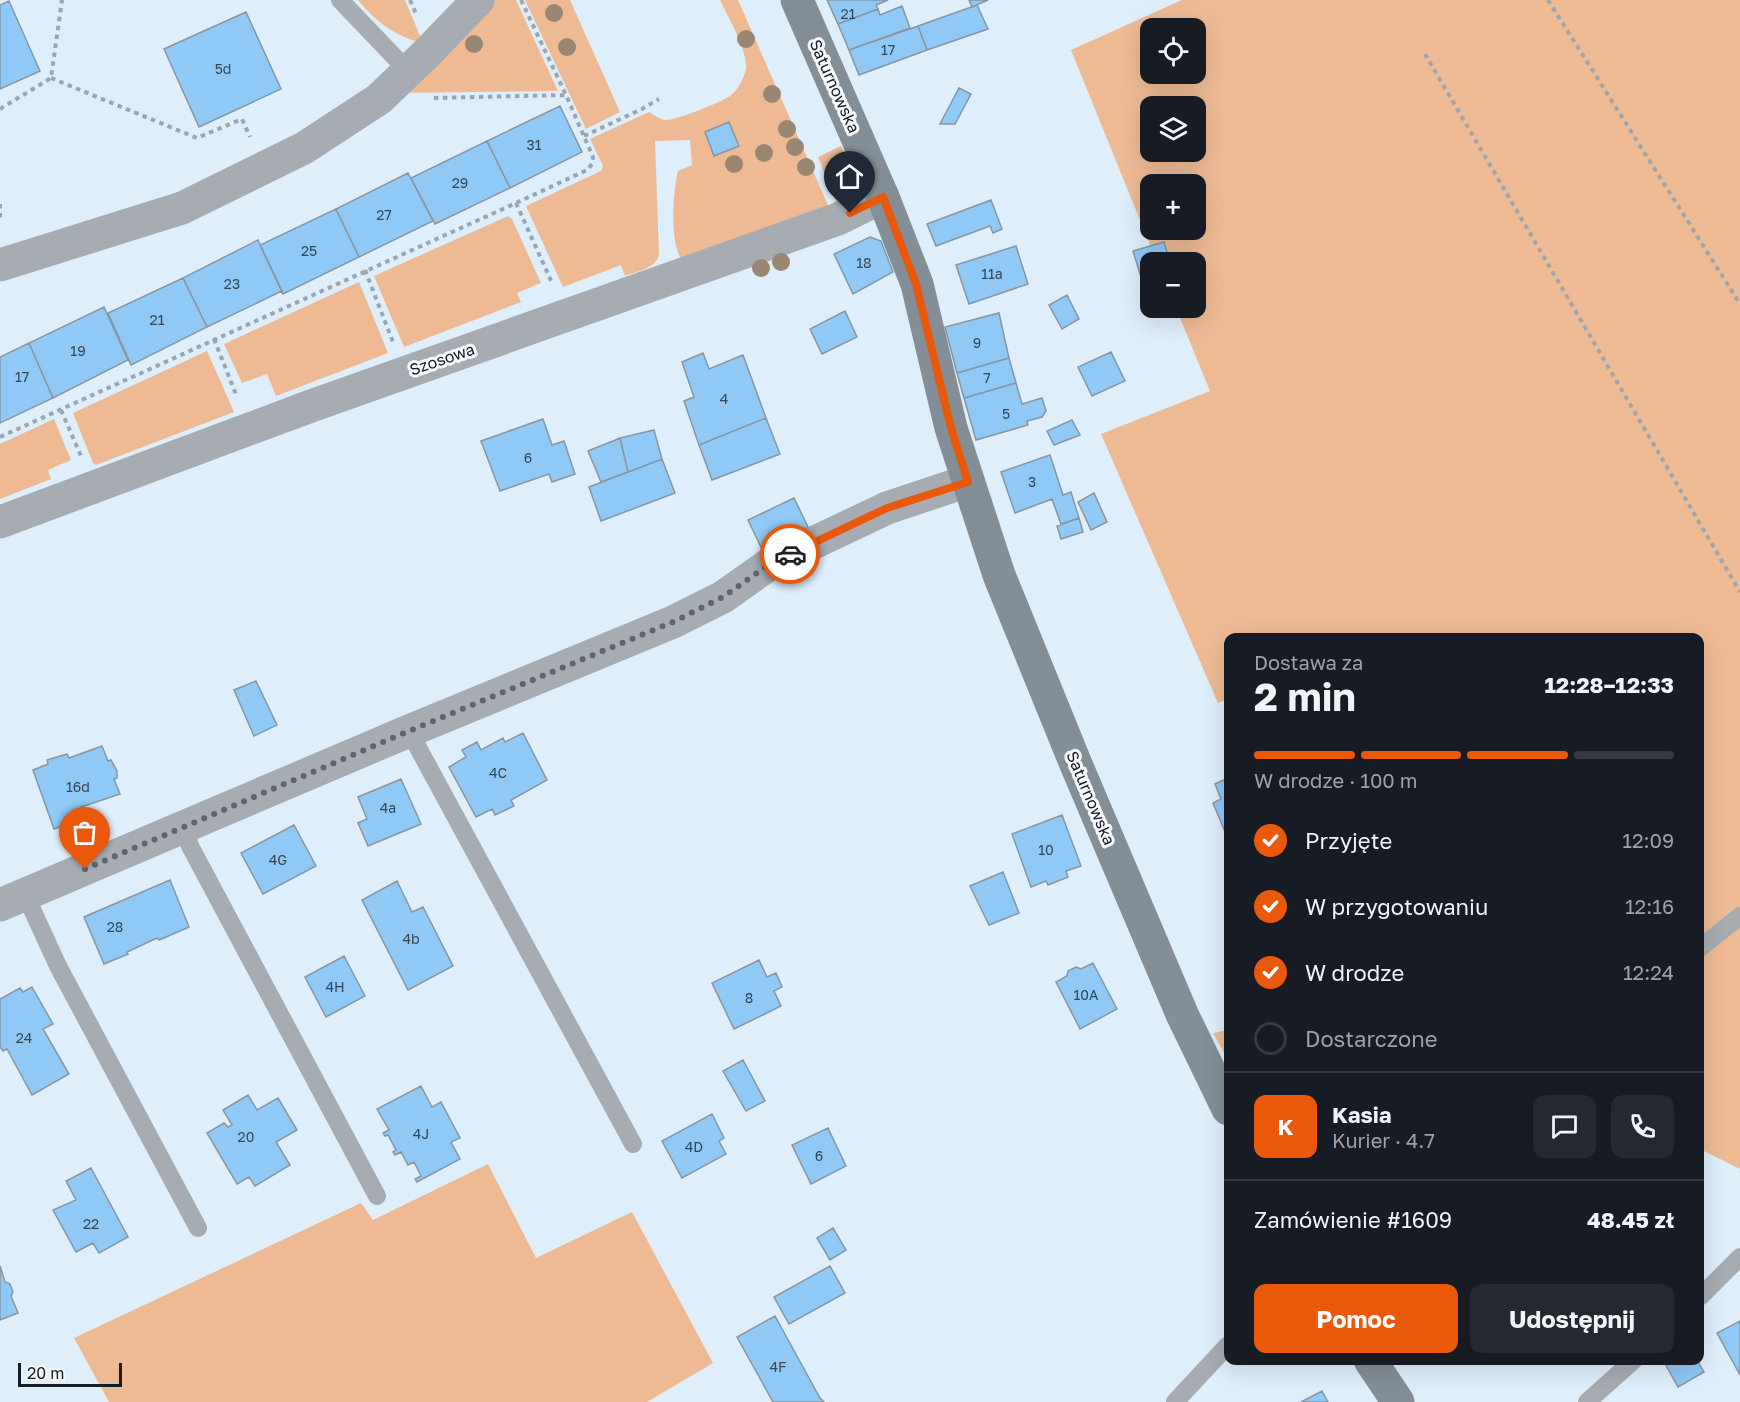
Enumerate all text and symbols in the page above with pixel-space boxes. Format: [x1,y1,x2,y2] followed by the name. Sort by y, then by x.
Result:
[841,5,856,22] house number: 21
[1140,18,1206,318] map controls
[1140,18,1206,84] button: locate
[806,36,864,136] street label: Saturnowska
[881,41,895,58] house number: 17
[215,60,231,77] house number: 5d
[1140,96,1206,162] button: layers
[527,136,542,153] house number: 31
[824,151,875,213] pin
[833,160,866,193] icon: home
[452,174,468,191] house number: 29
[1140,174,1206,240] button: +
[376,206,392,223] house number: 27
[301,242,317,259] house number: 25
[1140,252,1206,318] button: −
[856,254,872,271] house number: 18
[981,265,1003,282] house number: 11a
[224,275,240,292] house number: 23
[150,311,165,328] house number: 21
[973,334,981,351] house number: 9
[407,339,477,379] street label: Szosowa
[70,342,86,359] house number: 19
[15,368,29,385] house number: 17
[983,369,991,386] house number: 7
[720,390,728,407] house number: 4
[1002,405,1010,422] house number: 5
[524,449,532,466] house number: 6
[1028,473,1036,490] house number: 3
[760,524,820,584] courier
[774,538,807,571] icon: car
[1254,650,1363,674] text: Dostawa za
[1544,671,1674,698] text: 12:28–12:33
[1254,673,1356,720] text: 2 min
[1062,748,1120,848] street label: Saturnowska
[489,764,507,781] house number: 4C
[1254,768,1417,792] text: W drodze · 100 m
[66,778,90,795] house number: 16d
[380,799,396,816] house number: 4a
[59,807,110,869] pin
[68,816,101,849] icon: bag
[1254,824,1287,857] icon: check
[1305,827,1392,854] text: Przyjęte
[1622,828,1674,852] text: 12:09
[1038,841,1054,858] house number: 10
[269,851,287,868] house number: 4G
[1254,890,1287,923] icon: check
[1305,893,1488,920] text: W przygotowaniu
[1625,894,1674,918] text: 12:16
[107,918,123,935] house number: 28
[402,930,420,947] house number: 4b
[1254,956,1287,989] icon: check
[1305,959,1404,986] text: W drodze
[1623,960,1674,984] text: 12:24
[325,978,345,995] house number: 4H
[1074,986,1099,1003] house number: 10A
[745,989,753,1006] house number: 8
[1305,1025,1438,1052] text: Dostarczone
[16,1029,32,1046] house number: 24
[1533,1095,1596,1158] button: chat
[1611,1095,1674,1158] button: phone
[1332,1101,1392,1128] text: Kasia
[1278,1113,1293,1140] text: K
[413,1125,429,1142] house number: 4J
[238,1128,254,1145] house number: 20
[1332,1128,1435,1152] text: Kurier · 4.7
[685,1138,703,1155] house number: 4D
[815,1147,823,1164] house number: 6
[1254,1206,1452,1233] text: Zamówienie #1609
[1587,1206,1674,1233] text: 48.45 zł
[83,1215,99,1232] house number: 22
[1254,1284,1458,1353] button: Pomoc
[1470,1284,1674,1353] button: Udostępnij
[770,1358,786,1375] house number: 4F
[18,1360,122,1388] scale bar
[27,1363,64,1383] text: 20 m

